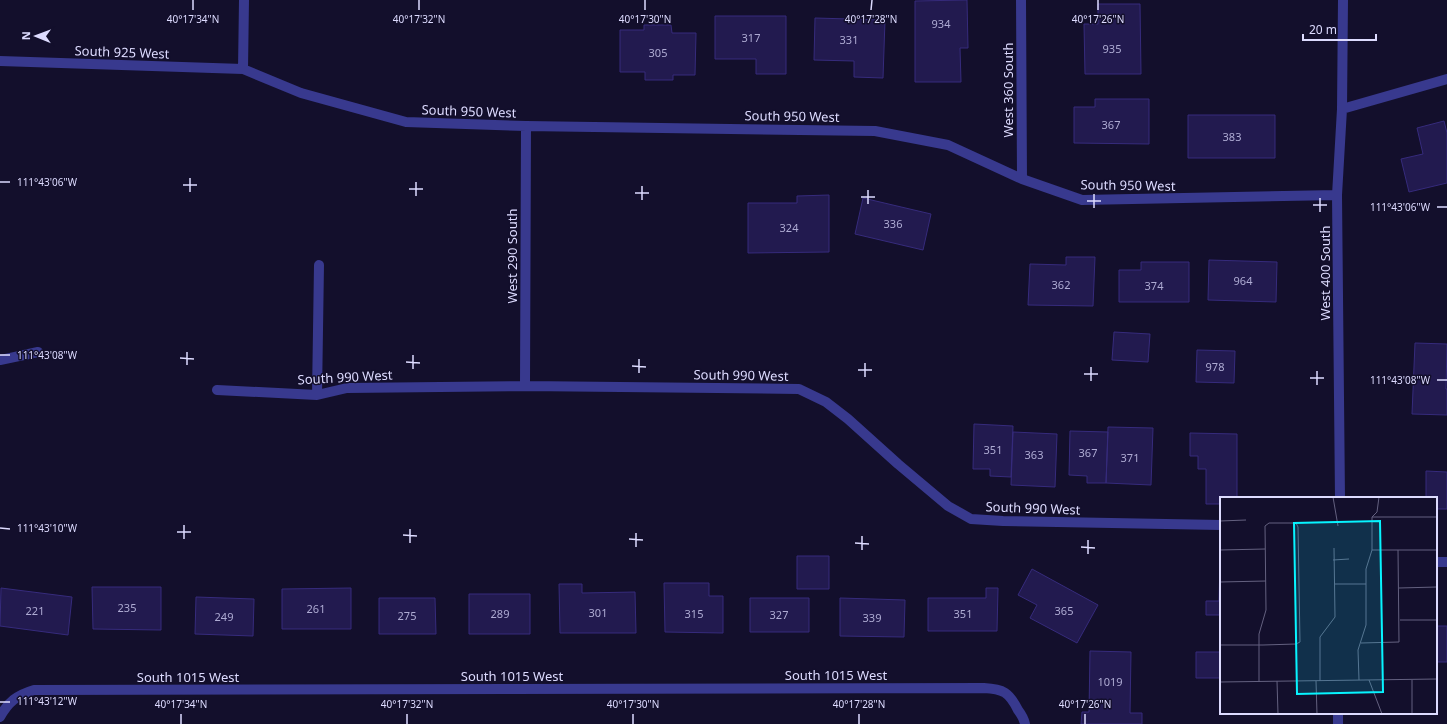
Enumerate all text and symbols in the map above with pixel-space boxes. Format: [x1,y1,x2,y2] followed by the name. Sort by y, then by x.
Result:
[167,12,219,26] text: 40°17'34"N
[393,12,445,26] text: 40°17'32"N
[619,12,671,26] text: 40°17'30"N
[845,12,897,26] text: 40°17'28"N
[1072,12,1124,26] text: 40°17'26"N
[16,16,56,56] north arrow
[932,16,951,31] house number: 934
[1303,16,1376,42] scale bar
[1309,21,1337,38] text: 20 m
[742,30,760,45] house number: 317
[18,31,33,40] text: N
[840,32,858,47] house number: 331
[74,41,170,63] street label: South 925 West
[1103,41,1121,56] house number: 935
[999,43,1017,137] street label: West 360 South
[649,45,667,60] house number: 305
[421,100,517,122] street label: South 950 West
[744,106,840,126] street label: South 950 West
[1102,117,1120,132] house number: 367
[1223,129,1241,144] house number: 383
[17,175,78,189] text: 111°43'06"W
[1080,175,1176,195] street label: South 950 West
[1370,200,1431,214] text: 111°43'06"W
[503,209,521,303] street label: West 290 South
[884,216,902,231] house number: 336
[780,220,799,235] house number: 324
[1316,226,1334,320] street label: West 400 South
[1234,273,1253,288] house number: 964
[1052,277,1070,292] house number: 362
[1145,278,1164,293] house number: 374
[17,348,78,362] text: 111°43'08"W
[1206,359,1224,374] house number: 978
[693,365,789,385] street label: South 990 West
[297,366,393,388] street label: South 990 West
[1370,373,1431,387] text: 111°43'08"W
[984,442,1002,457] house number: 351
[1079,445,1097,460] house number: 367
[1025,447,1043,462] house number: 363
[1121,450,1139,465] house number: 371
[985,497,1081,519] street label: South 990 West
[1220,497,1437,714] inset map
[17,521,78,535] text: 111°43'10"W
[118,600,136,615] house number: 235
[307,601,325,616] house number: 261
[26,603,44,618] house number: 221
[1055,603,1073,618] house number: 365
[589,605,607,620] house number: 301
[491,606,509,621] house number: 289
[685,606,703,621] house number: 315
[954,606,972,621] house number: 351
[770,607,788,622] house number: 327
[398,608,416,623] house number: 275
[215,609,233,624] house number: 249
[863,610,881,625] house number: 339
[785,666,887,684] street label: South 1015 West
[461,667,563,685] street label: South 1015 West
[137,668,239,686] street label: South 1015 West
[1097,674,1123,689] house number: 1019
[17,694,78,708] text: 111°43'12"W
[155,697,207,711] text: 40°17'34"N
[381,697,433,711] text: 40°17'32"N
[607,697,659,711] text: 40°17'30"N
[833,697,885,711] text: 40°17'28"N
[1059,697,1111,711] text: 40°17'26"N

